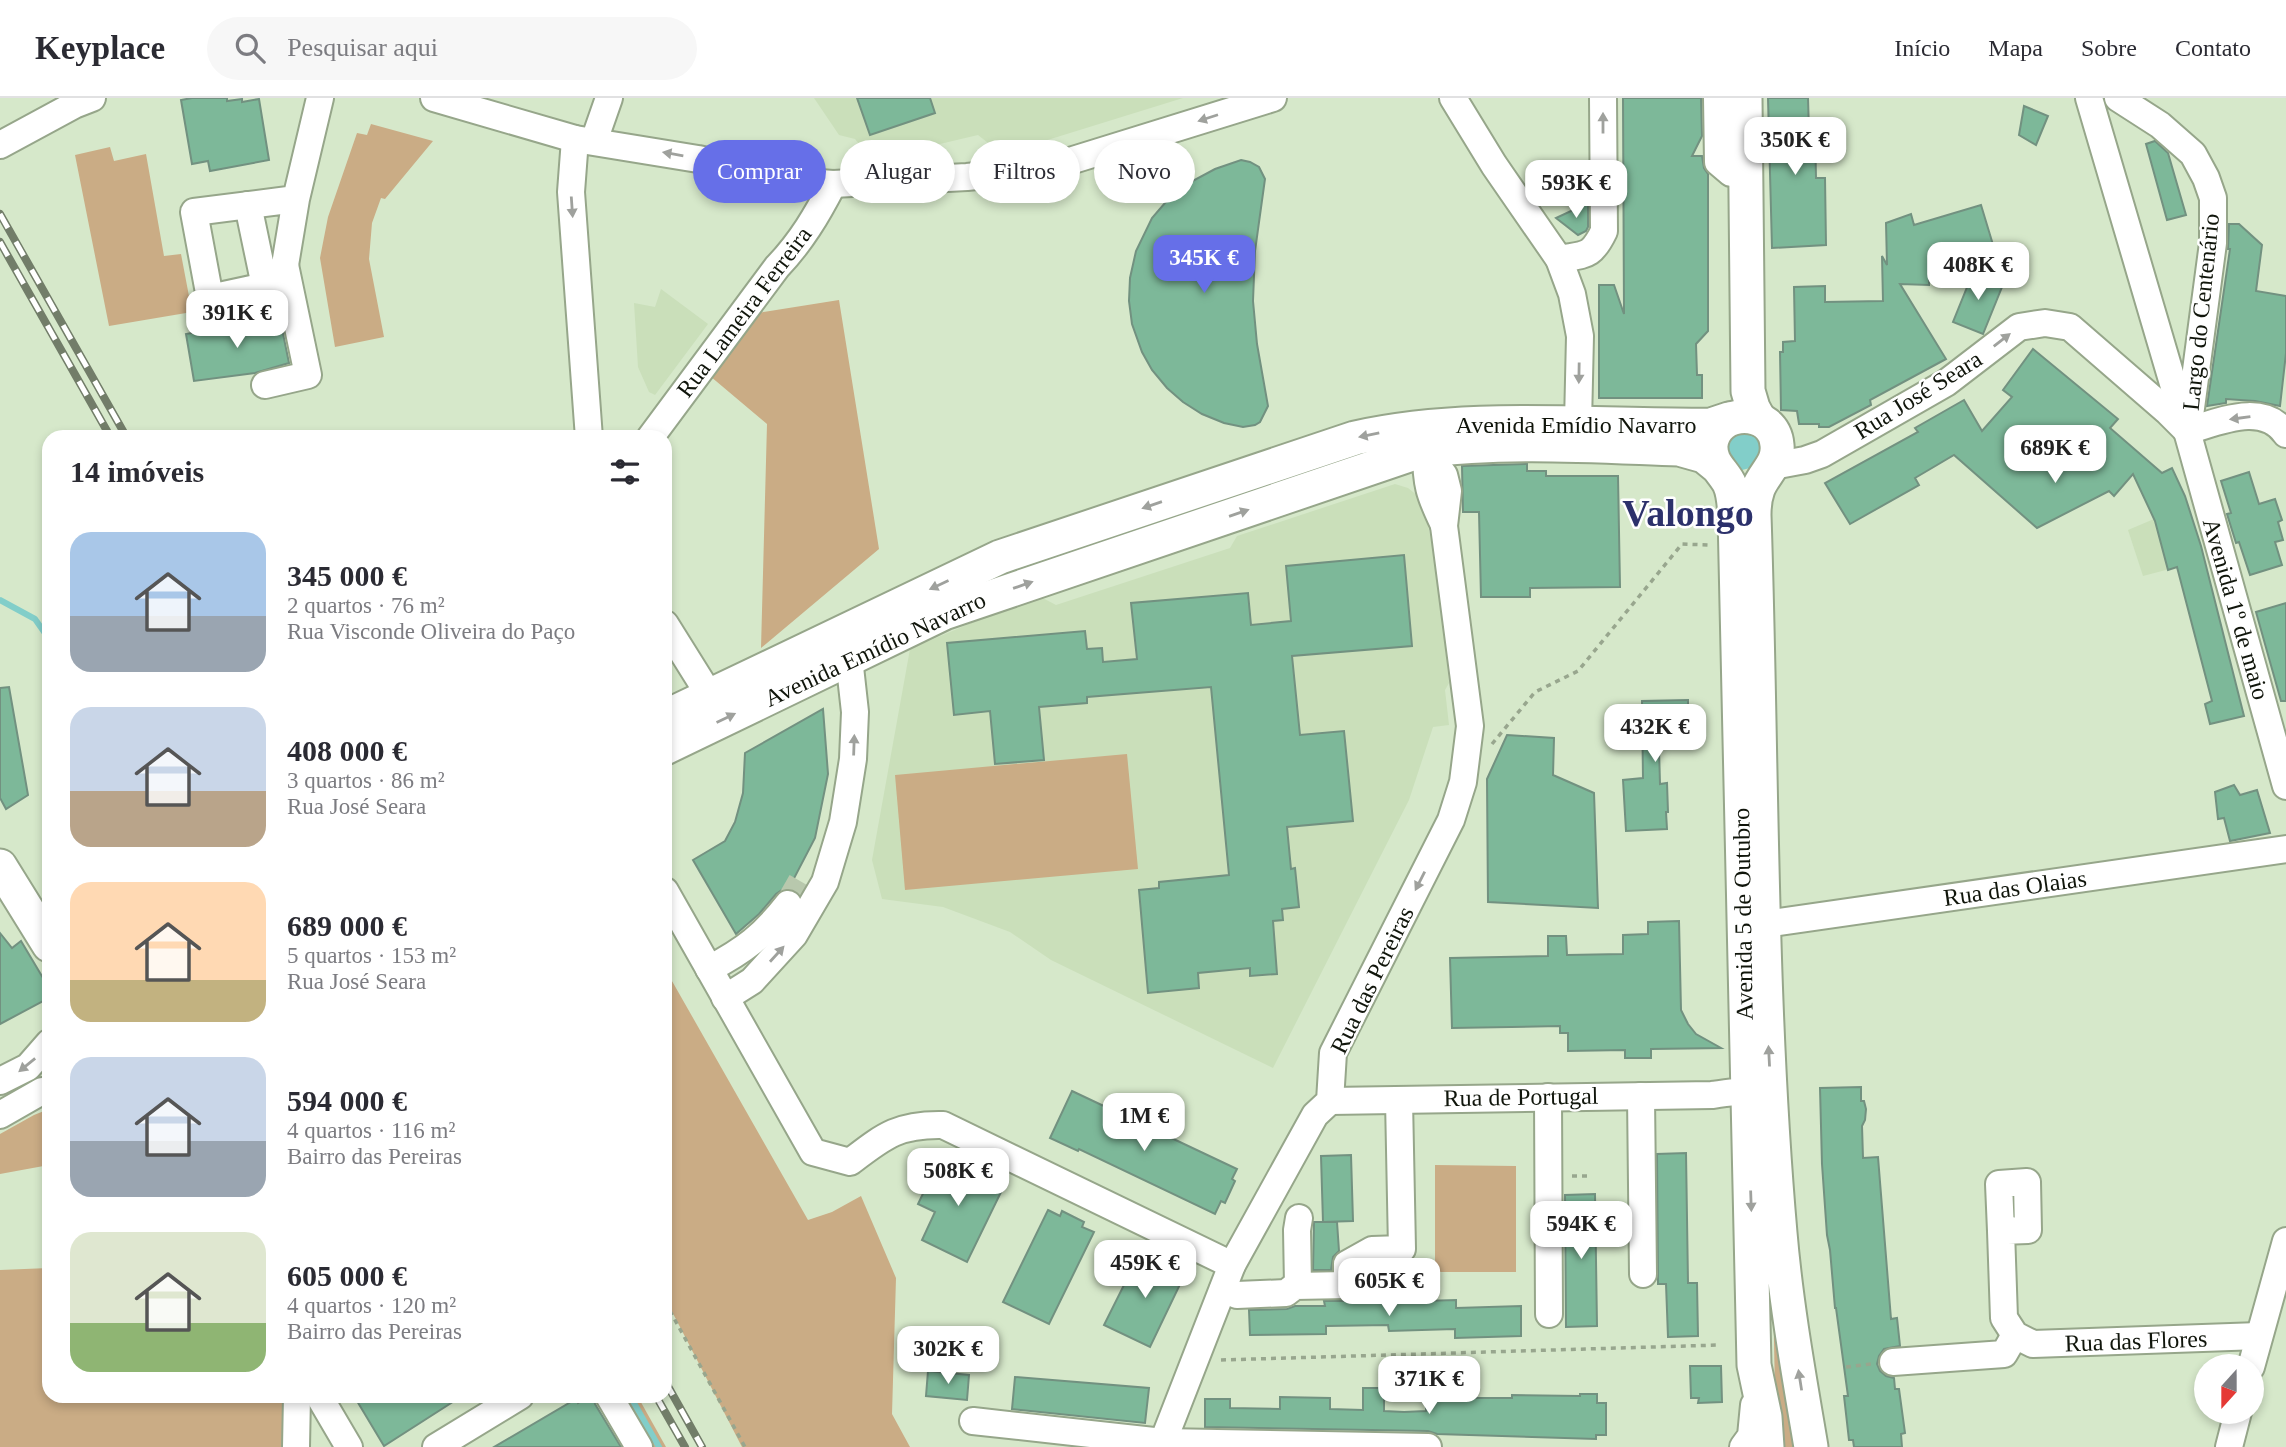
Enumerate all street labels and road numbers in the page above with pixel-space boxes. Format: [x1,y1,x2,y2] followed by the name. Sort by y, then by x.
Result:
[2178,212,2224,412] street label: Largo do Centenário
[671,221,817,402] street label: Rua Lameira Ferreira
[1850,345,1987,445] street label: Rua José Seara
[1456,412,1696,438] street label: Avenida Emídio Navarro
[2198,515,2274,703] street label: Avenida 1º de maio
[760,586,990,712] street label: Avenida Emídio Navarro
[1728,808,1758,1020] street label: Avenida 5 de Outubro
[1942,865,2088,911] street label: Rua das Olaias
[1325,902,1419,1058] street label: Rua das Pereiras
[1443,1083,1599,1111] street label: Rua de Portugal
[2064,1326,2208,1356] street label: Rua das Flores

